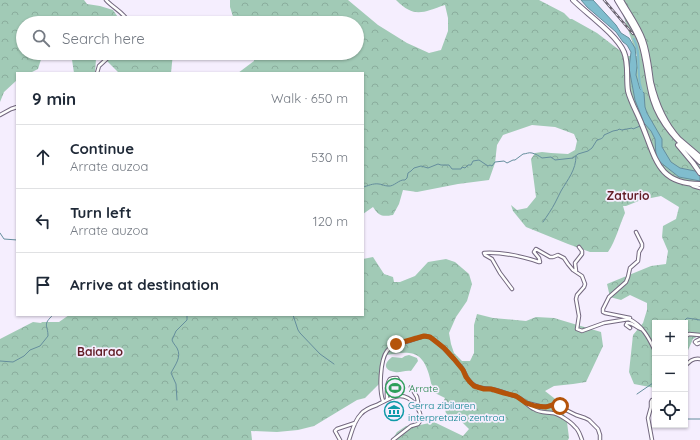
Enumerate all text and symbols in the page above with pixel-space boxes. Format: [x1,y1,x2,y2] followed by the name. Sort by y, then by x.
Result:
[16,16,364,60] search box
[30,27,52,49] icon: search
[62,29,145,48] text: Search here
[32,88,76,109] text: 9 min
[271,90,348,106] text: Walk · 650 m
[70,139,134,158] text: Continue
[32,146,54,168] icon: ahead
[311,149,348,165] text: 530 m
[70,158,148,174] text: Arrate auzoa
[607,188,650,203] district label: Zaturio
[70,203,132,222] text: Turn left
[32,210,54,232] icon: left
[313,213,348,229] text: 120 m
[70,222,148,238] text: Arrate auzoa
[32,274,54,296] icon: arrive
[70,275,219,294] text: Arrive at destination
[652,320,688,428] map controls
[652,320,688,356] button: +
[387,335,405,353] route end
[77,344,123,359] district label: Baiarao
[652,356,688,392] button: −
[384,377,406,399] sports icon: Arrate
[409,382,438,395] place label: Arrate
[652,392,688,428] button: locate
[551,397,569,415] route start
[408,399,505,424] place label: Gerra zibilaren interpretazio zentroa
[383,400,405,422] museum icon: Gerra zibilaren interpretazio zentroa

